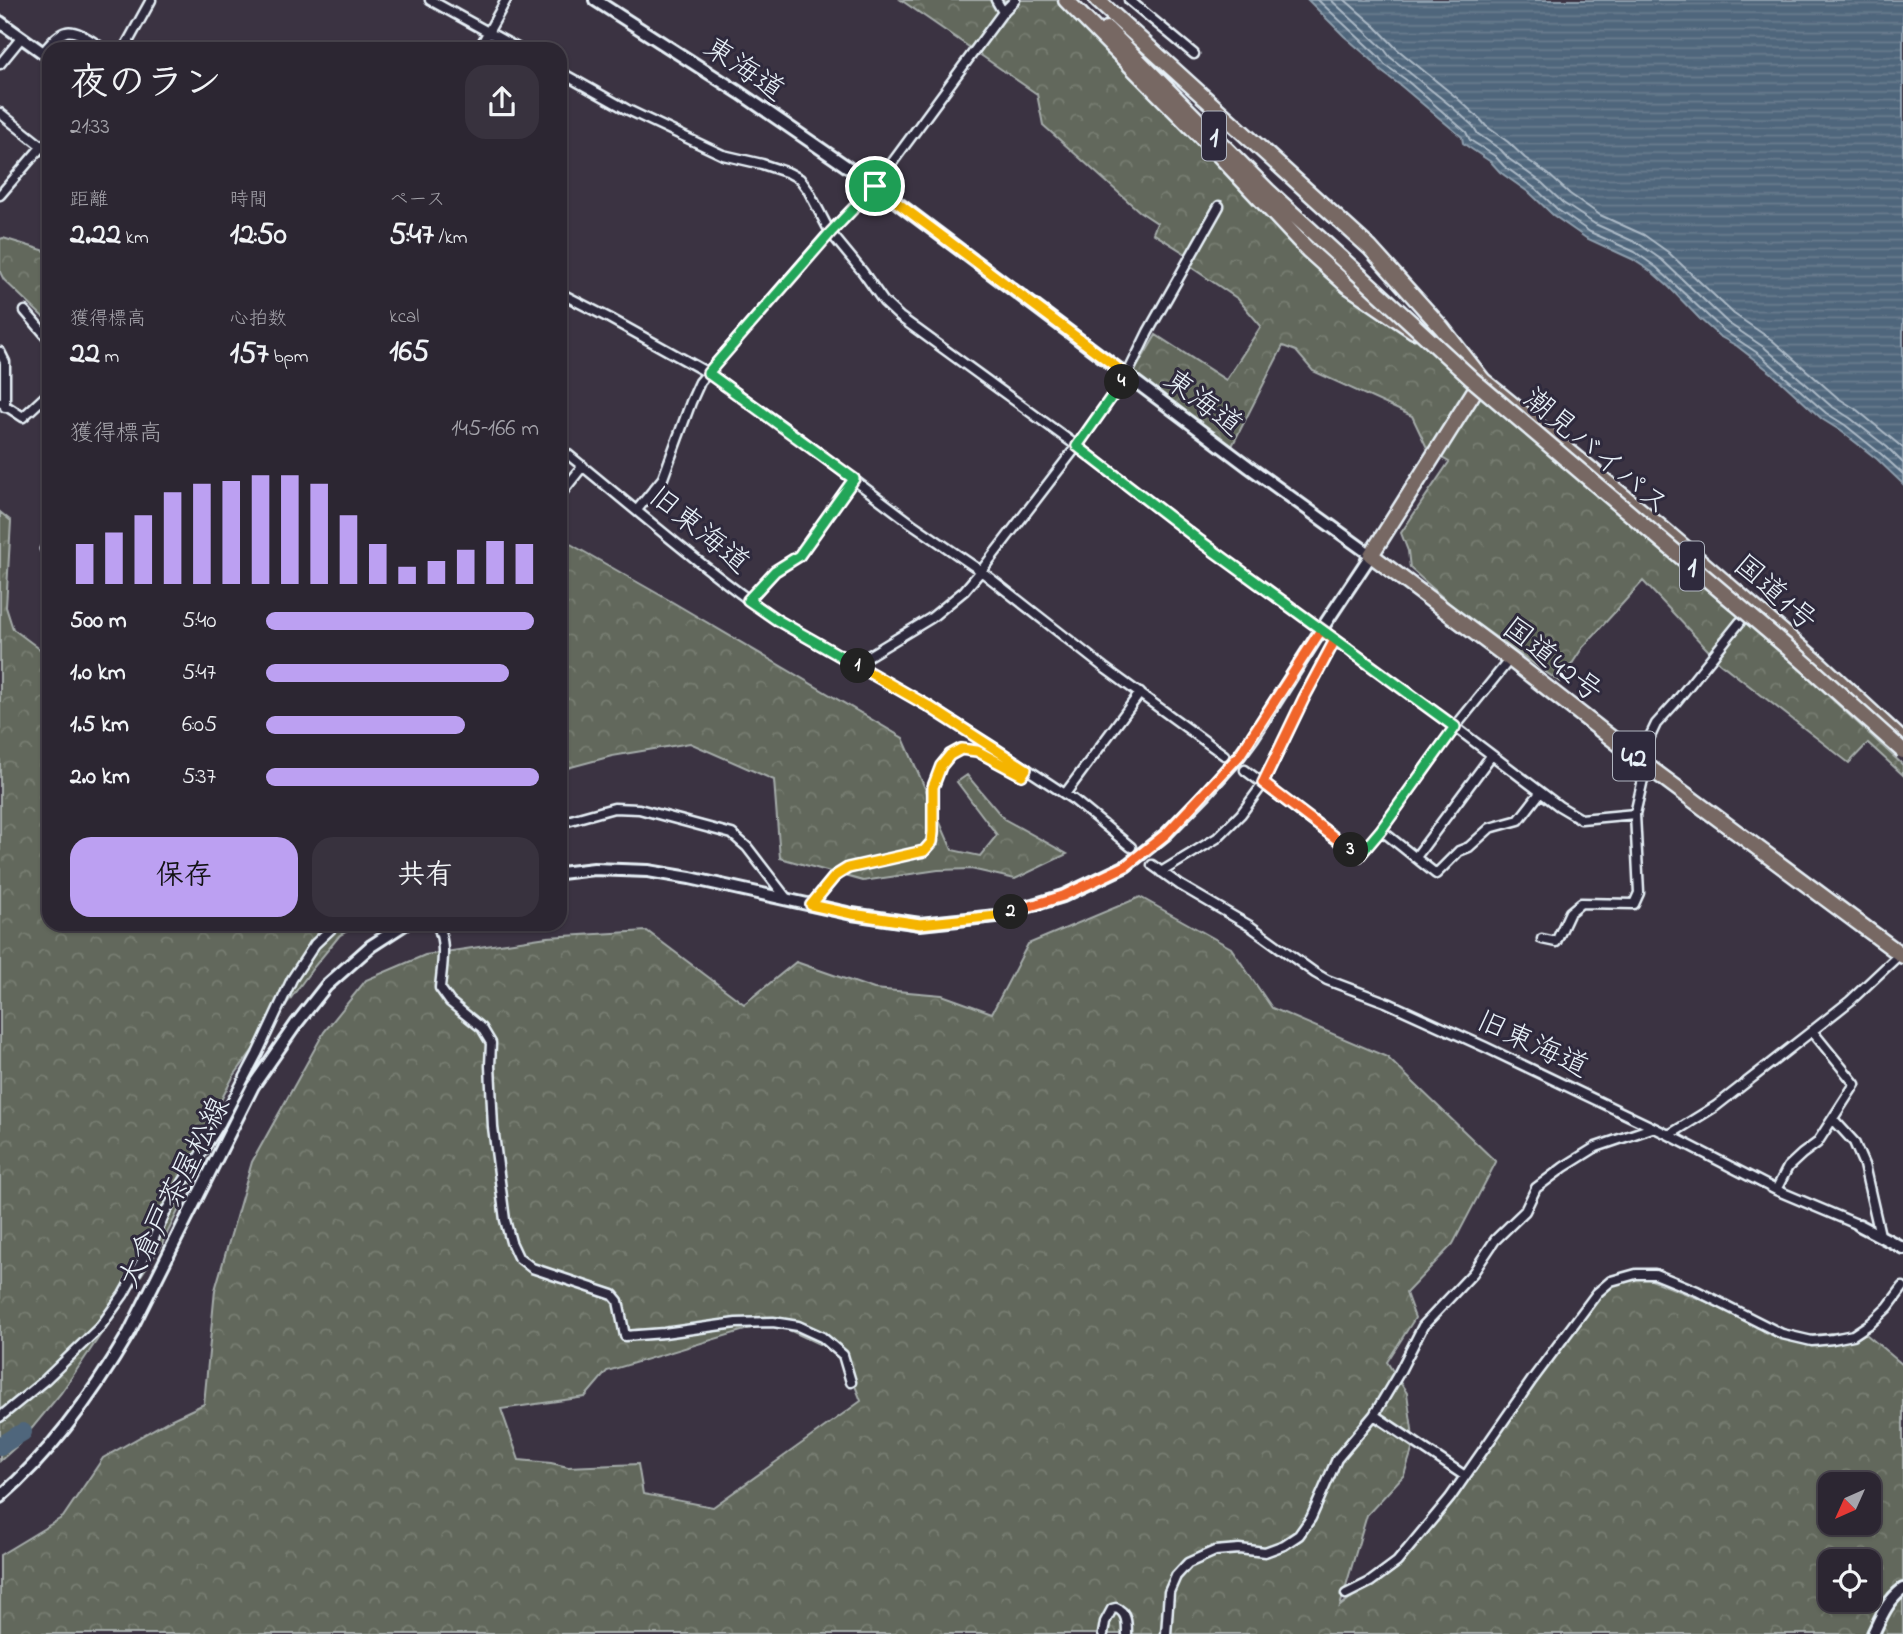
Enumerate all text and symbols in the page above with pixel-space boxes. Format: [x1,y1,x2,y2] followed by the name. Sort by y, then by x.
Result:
[694,27,793,114] street label: 東海道
[70,57,222,113] text: 夜のラン
[465,65,539,139] button: share
[70,111,110,144] text: 21:33
[1202,111,1226,160] road number: 1
[845,156,905,216] pin
[856,167,894,205] icon: arrive
[70,187,108,214] text: 距離
[230,187,268,214] text: 時間
[389,187,445,214] text: ペース
[70,214,121,258] text: 2.22
[230,214,287,258] text: 12:50
[389,214,434,258] text: 5:47
[121,225,149,252] text: km
[434,225,467,252] text: /km
[389,304,420,331] text: kcal
[70,306,146,333] text: 獲得標高
[230,306,287,333] text: 心拍数
[389,331,429,375] text: 165
[70,333,100,377] text: 22
[230,333,269,377] text: 157
[100,344,119,371] text: m
[269,344,309,371] text: bpm
[1153,360,1251,449] street label: 東海道
[1104,364,1140,400] pin: 4
[1118,368,1125,395] text: 4
[1512,379,1678,528] street label: 潮見バイパス
[451,413,539,446] text: 145–166 m
[70,418,162,451] text: 獲得標高
[638,476,759,586] street label: 旧東海道
[1680,542,1704,590] road number: 1
[1722,545,1826,644] street label: 国道1号
[70,605,127,638] text: 500 m
[182,605,217,638] text: 5:40
[1491,608,1611,715] street label: 国道42号
[840,648,876,684] pin: 1
[854,652,861,679] text: 1
[70,657,126,690] text: 1.0 km
[182,657,216,690] text: 5:47
[70,709,129,742] text: 1.5 km
[182,709,217,742] text: 6:05
[1613,732,1655,780] road number: 42
[70,761,130,794] text: 2.0 km
[182,761,216,794] text: 5:37
[1334,832,1368,868] pin: 3
[1347,836,1354,863] text: 3
[70,837,298,917] button: 保存
[312,837,539,917] button: 共有
[993,894,1028,930] pin: 2
[1006,898,1015,925] text: 2
[1468,1000,1595,1091] street label: 旧東海道
[108,1090,243,1297] street label: 大倉戸茶屋松線
[1818,1472,1881,1535] north arrow
[1818,1472,1881,1612] map controls
[1818,1549,1881,1612] button: locate

